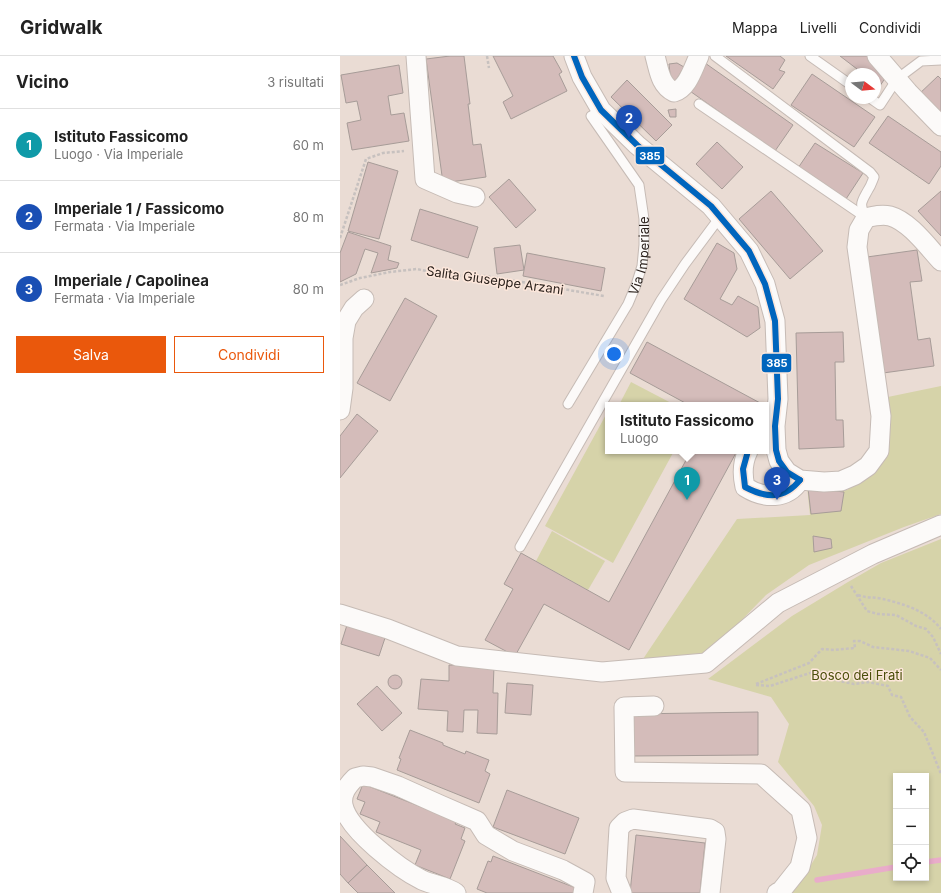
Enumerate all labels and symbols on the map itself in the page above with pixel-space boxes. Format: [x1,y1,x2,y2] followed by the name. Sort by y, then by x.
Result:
[845,68,881,104] north arrow
[616,105,642,138] pin: 2
[635,146,665,165] line badge: 385
[639,149,661,163] text: 385
[625,216,652,297] street label: Via Imperiale
[425,262,565,298] street label: Salita Giuseppe Arzani
[604,344,624,364] your location
[761,353,792,373] line badge: 385
[766,356,788,370] text: 385
[674,467,700,500] pin: 1
[764,467,790,500] pin: 3
[811,667,903,683] park label: Bosco dei Frati

